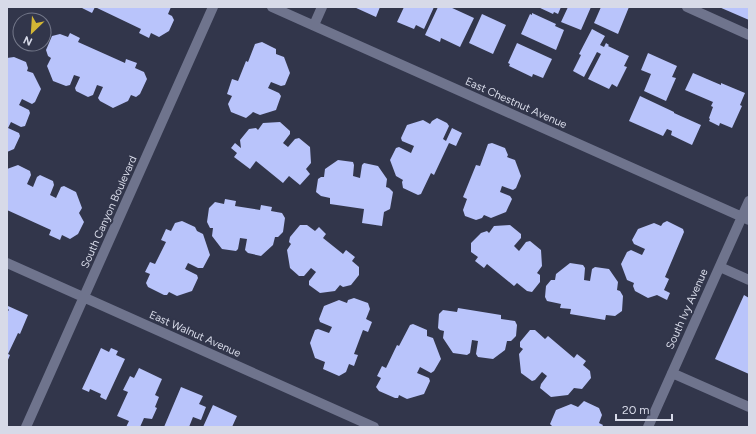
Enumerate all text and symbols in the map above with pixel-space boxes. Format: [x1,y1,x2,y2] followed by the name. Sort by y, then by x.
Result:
[12,12,52,52] north arrow
[21,33,35,48] text: N
[463,75,569,131] street label: East Chestnut Avenue
[78,154,140,270] street label: South Canyon Boulevard
[663,267,711,351] street label: South Ivy Avenue
[147,308,243,360] street label: East Walnut Avenue
[616,396,672,422] scale bar
[622,403,650,417] text: 20 m

